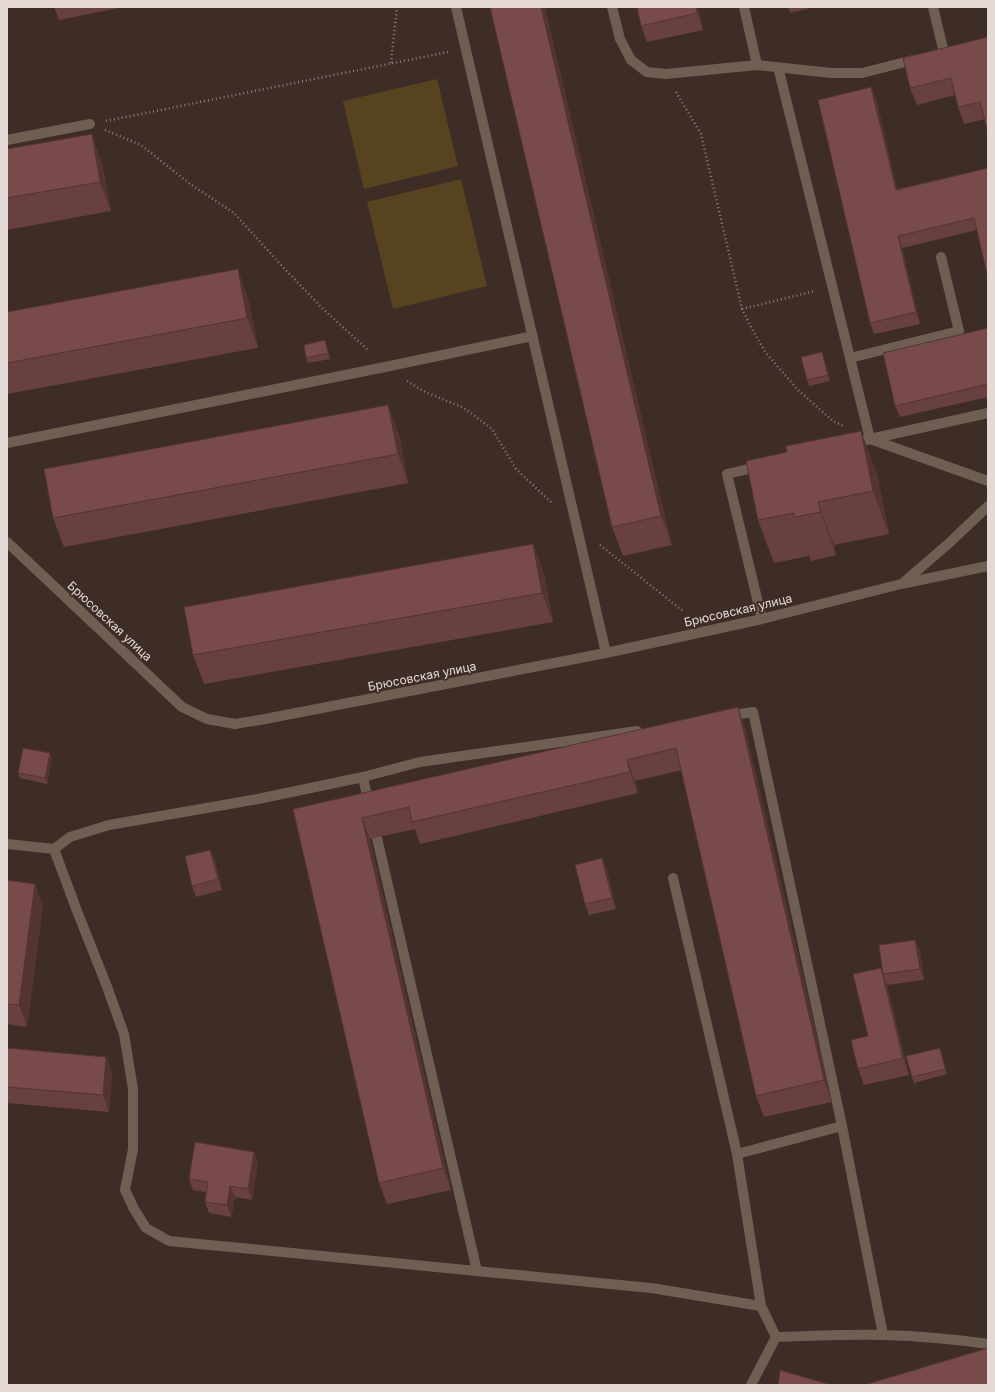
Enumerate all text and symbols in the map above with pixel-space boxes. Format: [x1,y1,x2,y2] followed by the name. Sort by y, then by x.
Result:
[65,578,155,664] street label: Брюсовская улица
[683,590,793,630] street label: Брюсовская улица
[366,658,478,694] street label: Брюсовская улица

